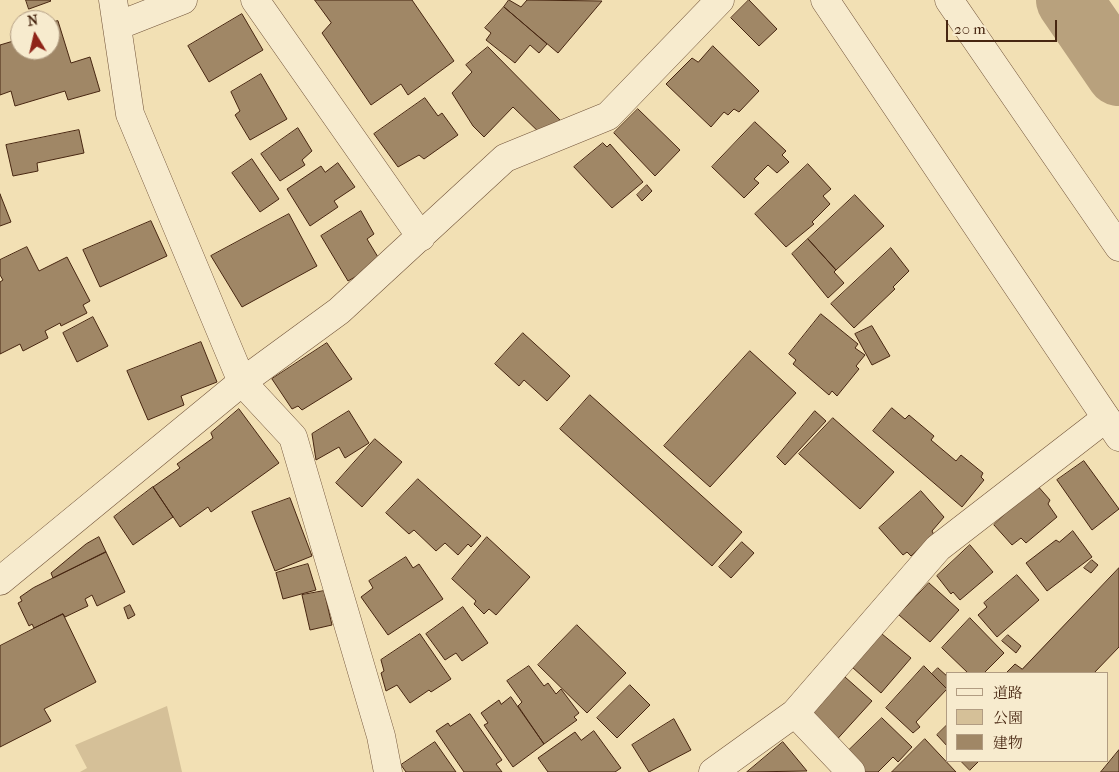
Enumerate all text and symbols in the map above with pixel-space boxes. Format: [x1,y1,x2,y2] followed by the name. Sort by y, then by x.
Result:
[10,10,60,60] north arrow
[949,10,1060,42] scale bar
[26,11,39,30] text: N
[954,20,986,38] text: 20 m
[946,672,1109,762] legend
[993,684,1023,702] text: 道路
[993,709,1023,727] text: 公園
[993,734,1023,752] text: 建物

